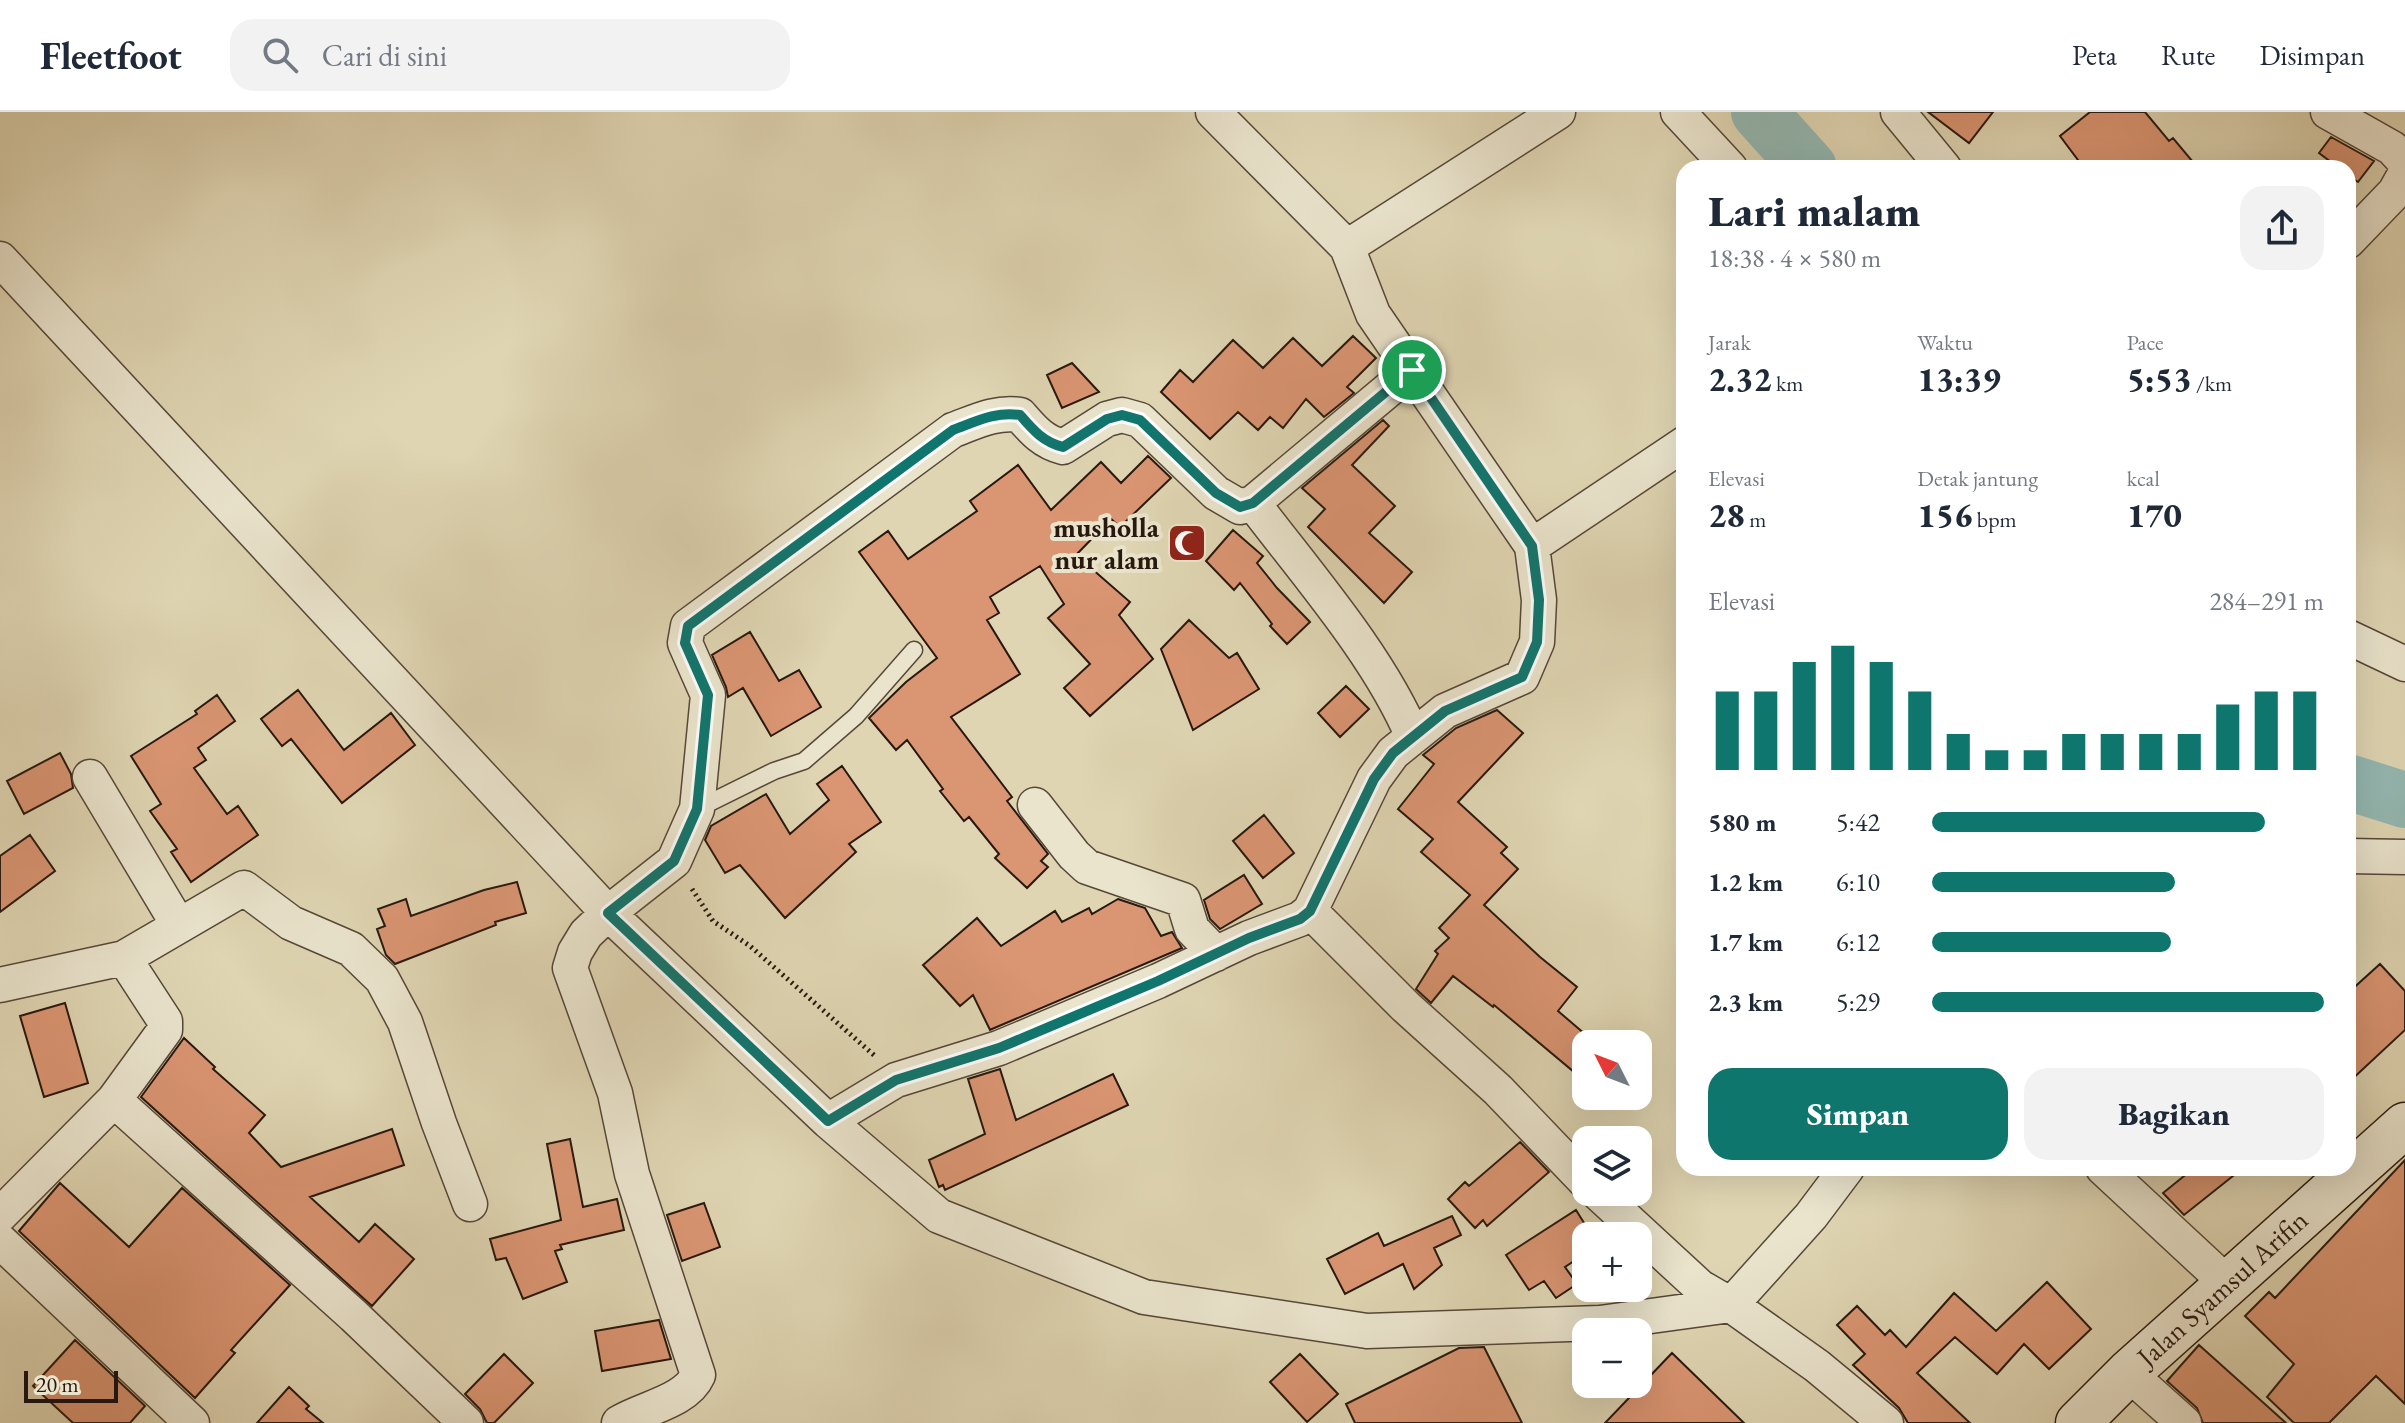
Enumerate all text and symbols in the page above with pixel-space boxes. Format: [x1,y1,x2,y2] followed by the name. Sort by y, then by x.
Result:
[230,19,790,91] search box
[40,31,182,80] text: Fleetfoot
[258,33,302,77] icon: search
[322,36,447,75] text: Cari di sini
[2072,37,2117,73] text: Peta
[2161,37,2215,73] text: Rute
[2259,37,2365,73] text: Disimpan
[1708,182,1921,239] text: Lari malam
[2240,186,2324,270] button: share
[1708,241,1881,275] text: 18:38 · 4 × 580 m
[1708,328,1751,357] text: Jarak
[1917,328,1973,357] text: Waktu
[2127,328,2164,357] text: Pace
[1378,336,1446,404] pin
[1390,348,1434,392] icon: arrive
[1708,357,1772,401] text: 2.32
[1917,357,2001,401] text: 13:39
[2127,357,2192,401] text: 5:53
[1772,369,1803,398] text: km
[2192,369,2232,398] text: /km
[1708,464,1765,493] text: Elevasi
[1917,464,2038,493] text: Detak jantung
[2127,464,2160,493] text: kcal
[1708,493,1745,537] text: 28
[1917,493,1972,537] text: 156
[2127,493,2182,537] text: 170
[1745,505,1766,534] text: m
[1972,505,2017,534] text: bpm
[1053,509,1160,577] place label: musholla nur alam
[1166,522,1208,564] mosque icon: musholla nur alam
[1708,584,1775,618] text: Elevasi
[2209,584,2324,618] text: 284–291 m
[1708,805,1776,839] text: 580 m
[1836,805,1880,839] text: 5:42
[1708,865,1783,899] text: 1.2 km
[1836,865,1880,899] text: 6:10
[1708,925,1783,959] text: 1.7 km
[1836,925,1880,959] text: 6:12
[1708,985,1783,1019] text: 2.3 km
[1836,985,1880,1019] text: 5:29
[1572,1030,1652,1110] north arrow
[1572,1030,1652,1398] map controls
[1708,1068,2008,1160] button: Simpan
[2024,1068,2324,1160] button: Bagikan
[1572,1126,1652,1206] button: layers
[2128,1202,2315,1376] street label: Jalan Syamsul Arifin
[1572,1222,1652,1302] button: +
[1572,1318,1652,1398] button: −
[24,1367,118,1403] scale bar
[36,1370,79,1399] text: 20 m

